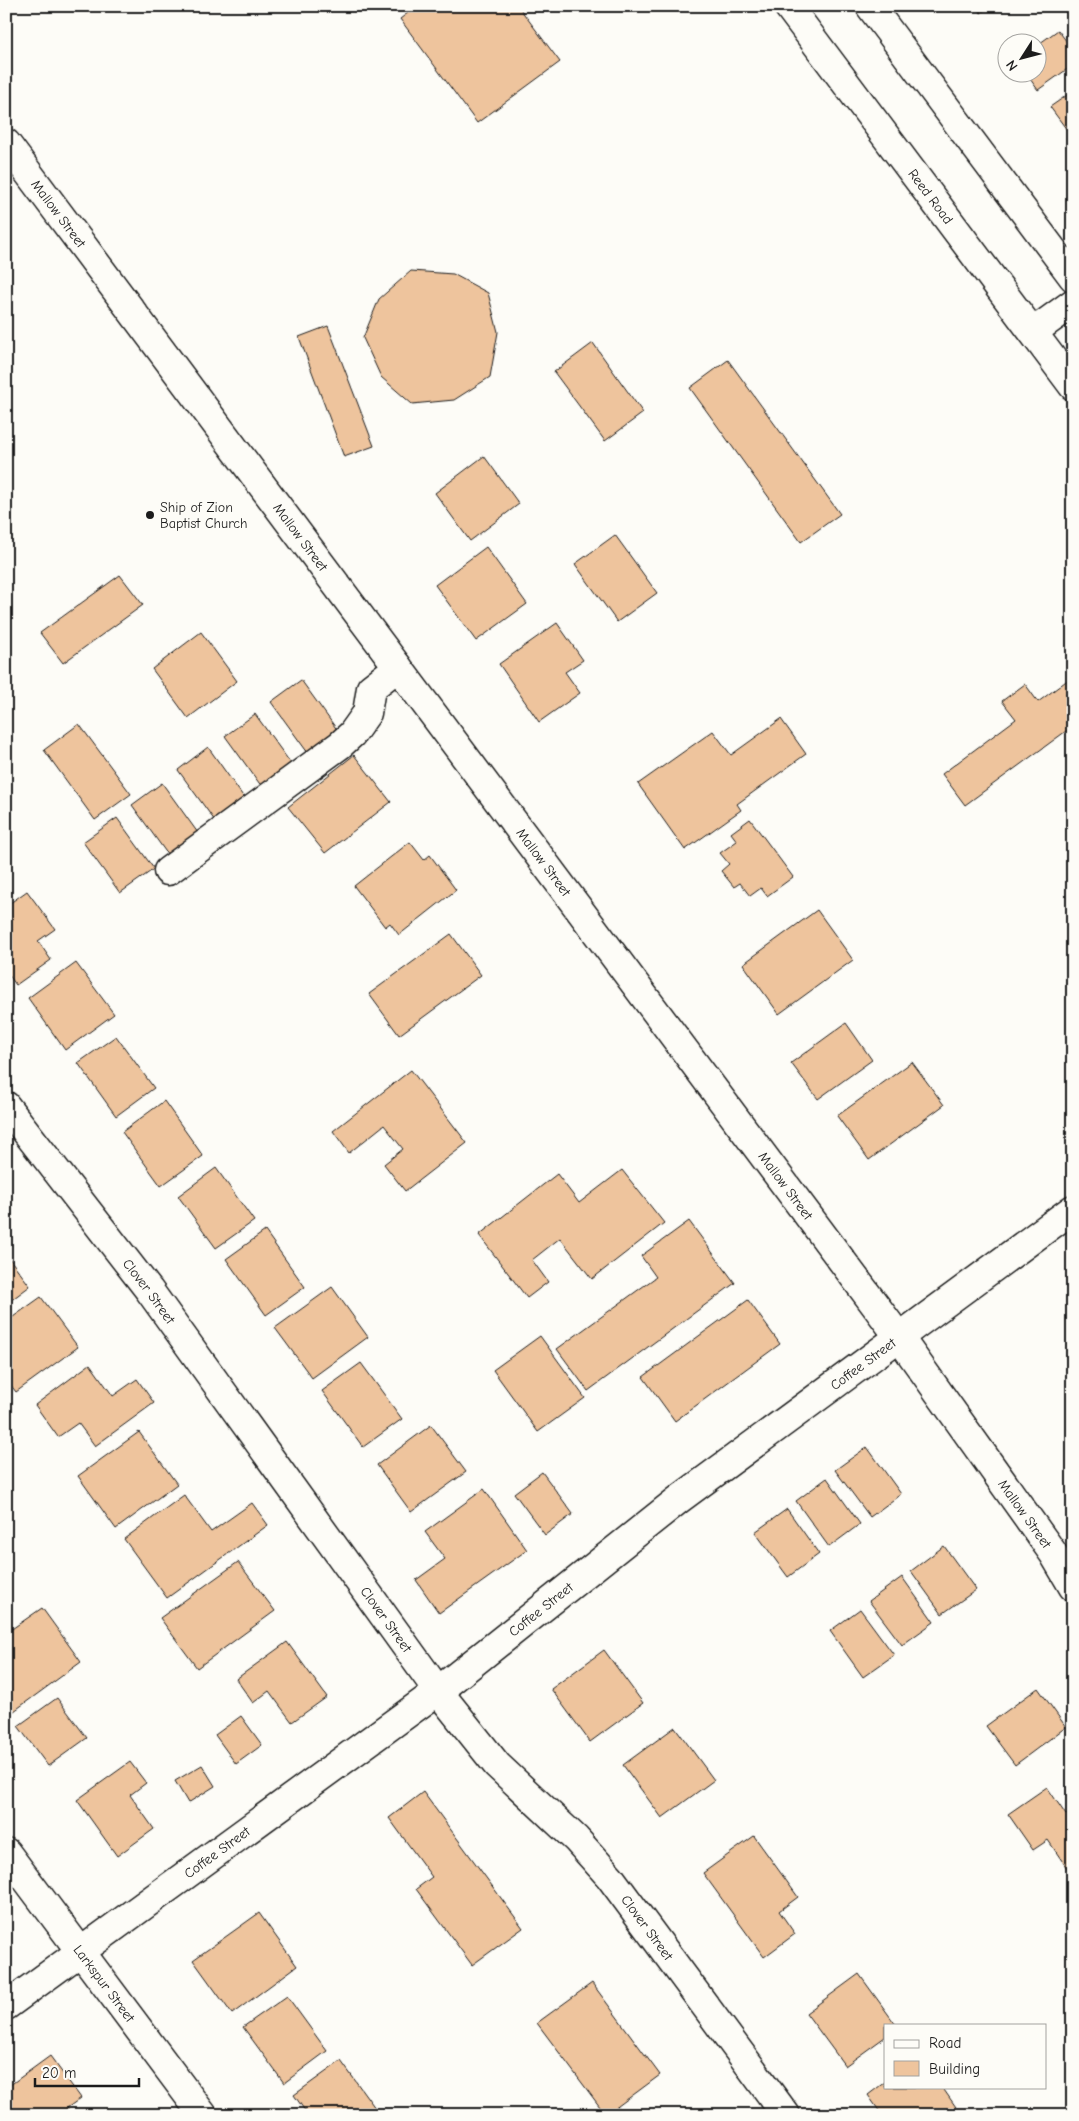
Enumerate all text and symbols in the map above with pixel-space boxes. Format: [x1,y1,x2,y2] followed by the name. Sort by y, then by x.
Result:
[996,32,1046,82] north arrow
[1002,57,1021,74] text: N
[904,166,957,228] street label: Reed Road
[27,176,90,252] street label: Mallow Street
[160,499,248,532] place label: Ship of Zion Baptist Church
[269,500,332,575] street label: Mallow Street
[144,509,156,521] marker: Ship of Zion Baptist Church
[512,825,575,901] street label: Mallow Street
[754,1149,817,1224] street label: Mallow Street
[119,1255,179,1328] street label: Clover Street
[827,1334,900,1394] street label: Coffee Street
[994,1476,1055,1553] street label: Mallow Street
[506,1578,577,1640] street label: Coffee Street
[357,1583,416,1657] street label: Clover Street
[181,1822,254,1882] street label: Coffee Street
[617,1892,677,1965] street label: Clover Street
[70,1942,139,2026] street label: Larkspur Street
[884,2024,1046,2088] legend
[929,2034,961,2052] text: Road
[35,2056,139,2088] scale bar
[929,2060,980,2078] text: Building
[42,2064,76,2082] text: 20 m

